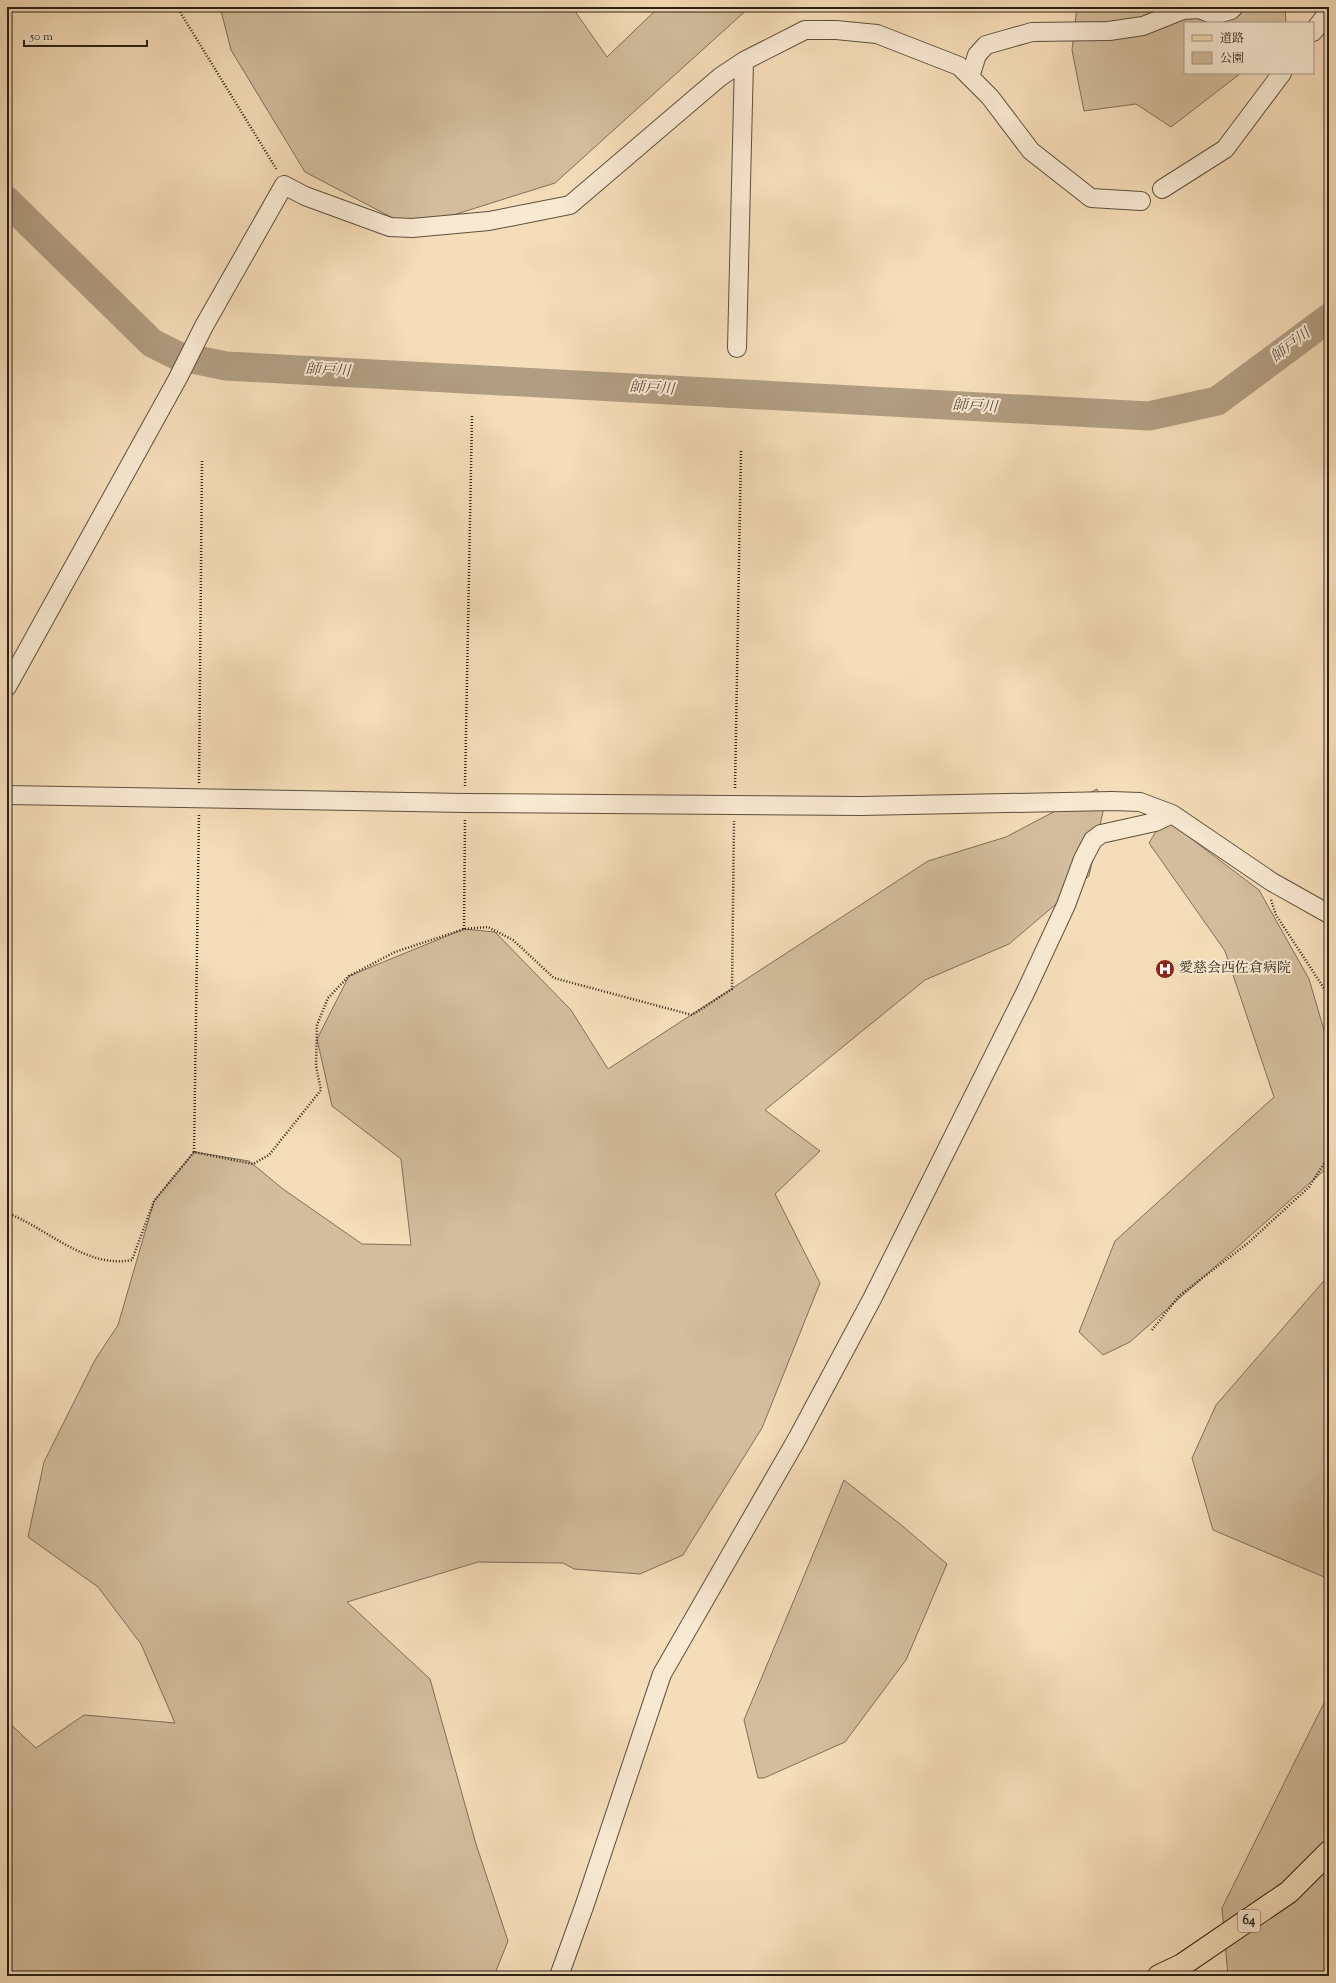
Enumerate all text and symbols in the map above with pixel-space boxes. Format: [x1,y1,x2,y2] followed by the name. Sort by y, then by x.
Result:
[24,22,147,48] scale bar
[1184,22,1314,74] legend
[29,28,53,46] text: 50 m
[1220,30,1244,48] text: 道路
[1220,50,1244,68] text: 公園
[1267,323,1317,368] water label: 師戸川
[305,359,353,383] water label: 師戸川
[629,377,677,401] water label: 師戸川
[952,395,1000,419] water label: 師戸川
[1154,958,1176,980] hospital icon: 愛慈会西佐倉病院
[1179,959,1291,979] place label: 愛慈会西佐倉病院
[1238,1910,1260,1932] road number: 64

